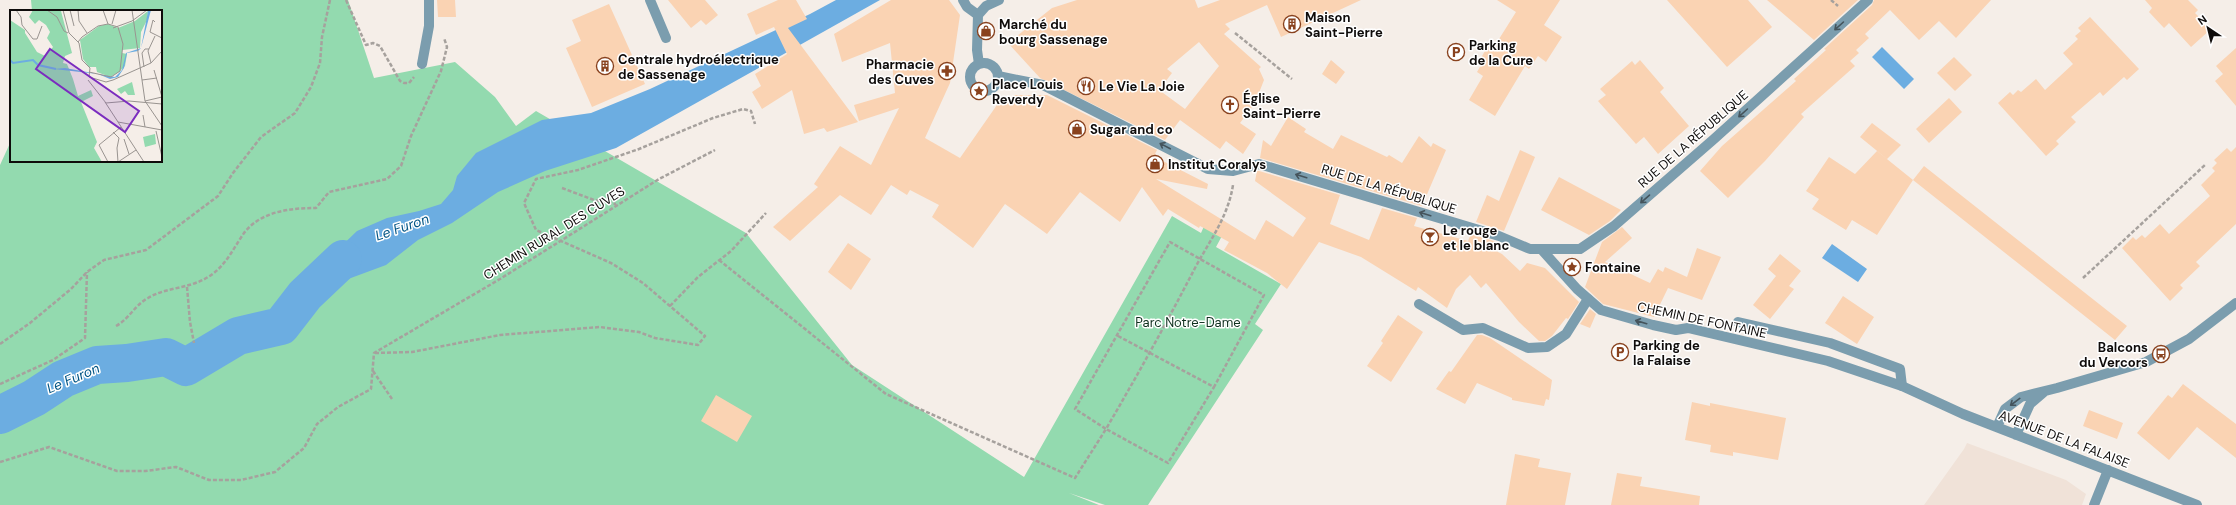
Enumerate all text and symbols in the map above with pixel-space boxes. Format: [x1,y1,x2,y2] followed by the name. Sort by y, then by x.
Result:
[2188,8,2228,48] north arrow
[1305,9,1383,41] place label: Maison Saint-Pierre
[10,10,162,162] inset map
[2195,12,2210,28] text: N
[1282,14,1302,34] building icon: Maison Saint-Pierre
[999,16,1108,48] place label: Marché du bourg Sassenage
[976,21,996,41] shop icon: Marché du bourg Sassenage
[1834,21,1844,31] one-way arrow
[1469,37,1533,69] place label: Parking de la Cure
[1446,42,1466,62] parking icon: Parking de la Cure
[618,51,779,83] place label: Centrale hydroélectrique de Sassenage
[595,56,615,76] building icon: Centrale hydroélectrique de Sassenage
[866,56,934,88] place label: Pharmacie des Cuves
[937,61,957,81] pharmacy icon: Pharmacie des Cuves
[992,76,1063,108] place label: Place Louis Reverdy
[1076,76,1096,96] restaurant icon: Le Vie La Joie
[1099,78,1185,95] place label: Le Vie La Joie
[969,81,989,101] place icon: Place Louis Reverdy
[1634,86,1752,192] street label: RUE DE LA RÉPUBLIQUE
[1243,89,1321,122] place label: Église Saint-Pierre
[1220,95,1240,115] church icon: Église Saint-Pierre
[1738,108,1748,117] one-way arrow
[1067,119,1087,139] shop icon: Sugar and co
[1090,121,1173,138] place label: Sugar and co
[1159,142,1171,150] one-way arrow
[1145,154,1165,174] shop icon: Institut Coralys
[1168,156,1266,173] place label: Institut Coralys
[1319,159,1459,218] street label: RUE DE LA RÉPUBLIQUE
[1294,172,1307,179] one-way arrow
[480,182,628,284] street label: CHEMIN RURAL DES CUVES
[1640,194,1650,203] one-way arrow
[373,209,431,245] water label: Le Furon
[1419,210,1432,217] one-way arrow
[1443,222,1509,254] place label: Le rouge et le blanc
[1420,227,1440,247] bar icon: Le rouge et le blanc
[1562,257,1582,277] place icon: Fontaine
[1585,259,1641,276] place label: Fontaine
[1636,298,1768,342] street label: CHEMIN DE FONTAINE
[1135,314,1241,331] park label: Parc Notre-Dame
[1634,318,1647,325] one-way arrow
[1633,337,1700,369] place label: Parking de la Falaise
[2079,339,2148,371] place label: Balcons du Vercors
[1610,342,1630,362] parking icon: Parking de la Falaise
[2151,344,2171,364] bus stop icon: Balcons du Vercors
[44,359,102,397] water label: Le Furon
[2009,397,2020,406] one-way arrow
[1996,406,2132,472] street label: AVENUE DE LA FALAISE

